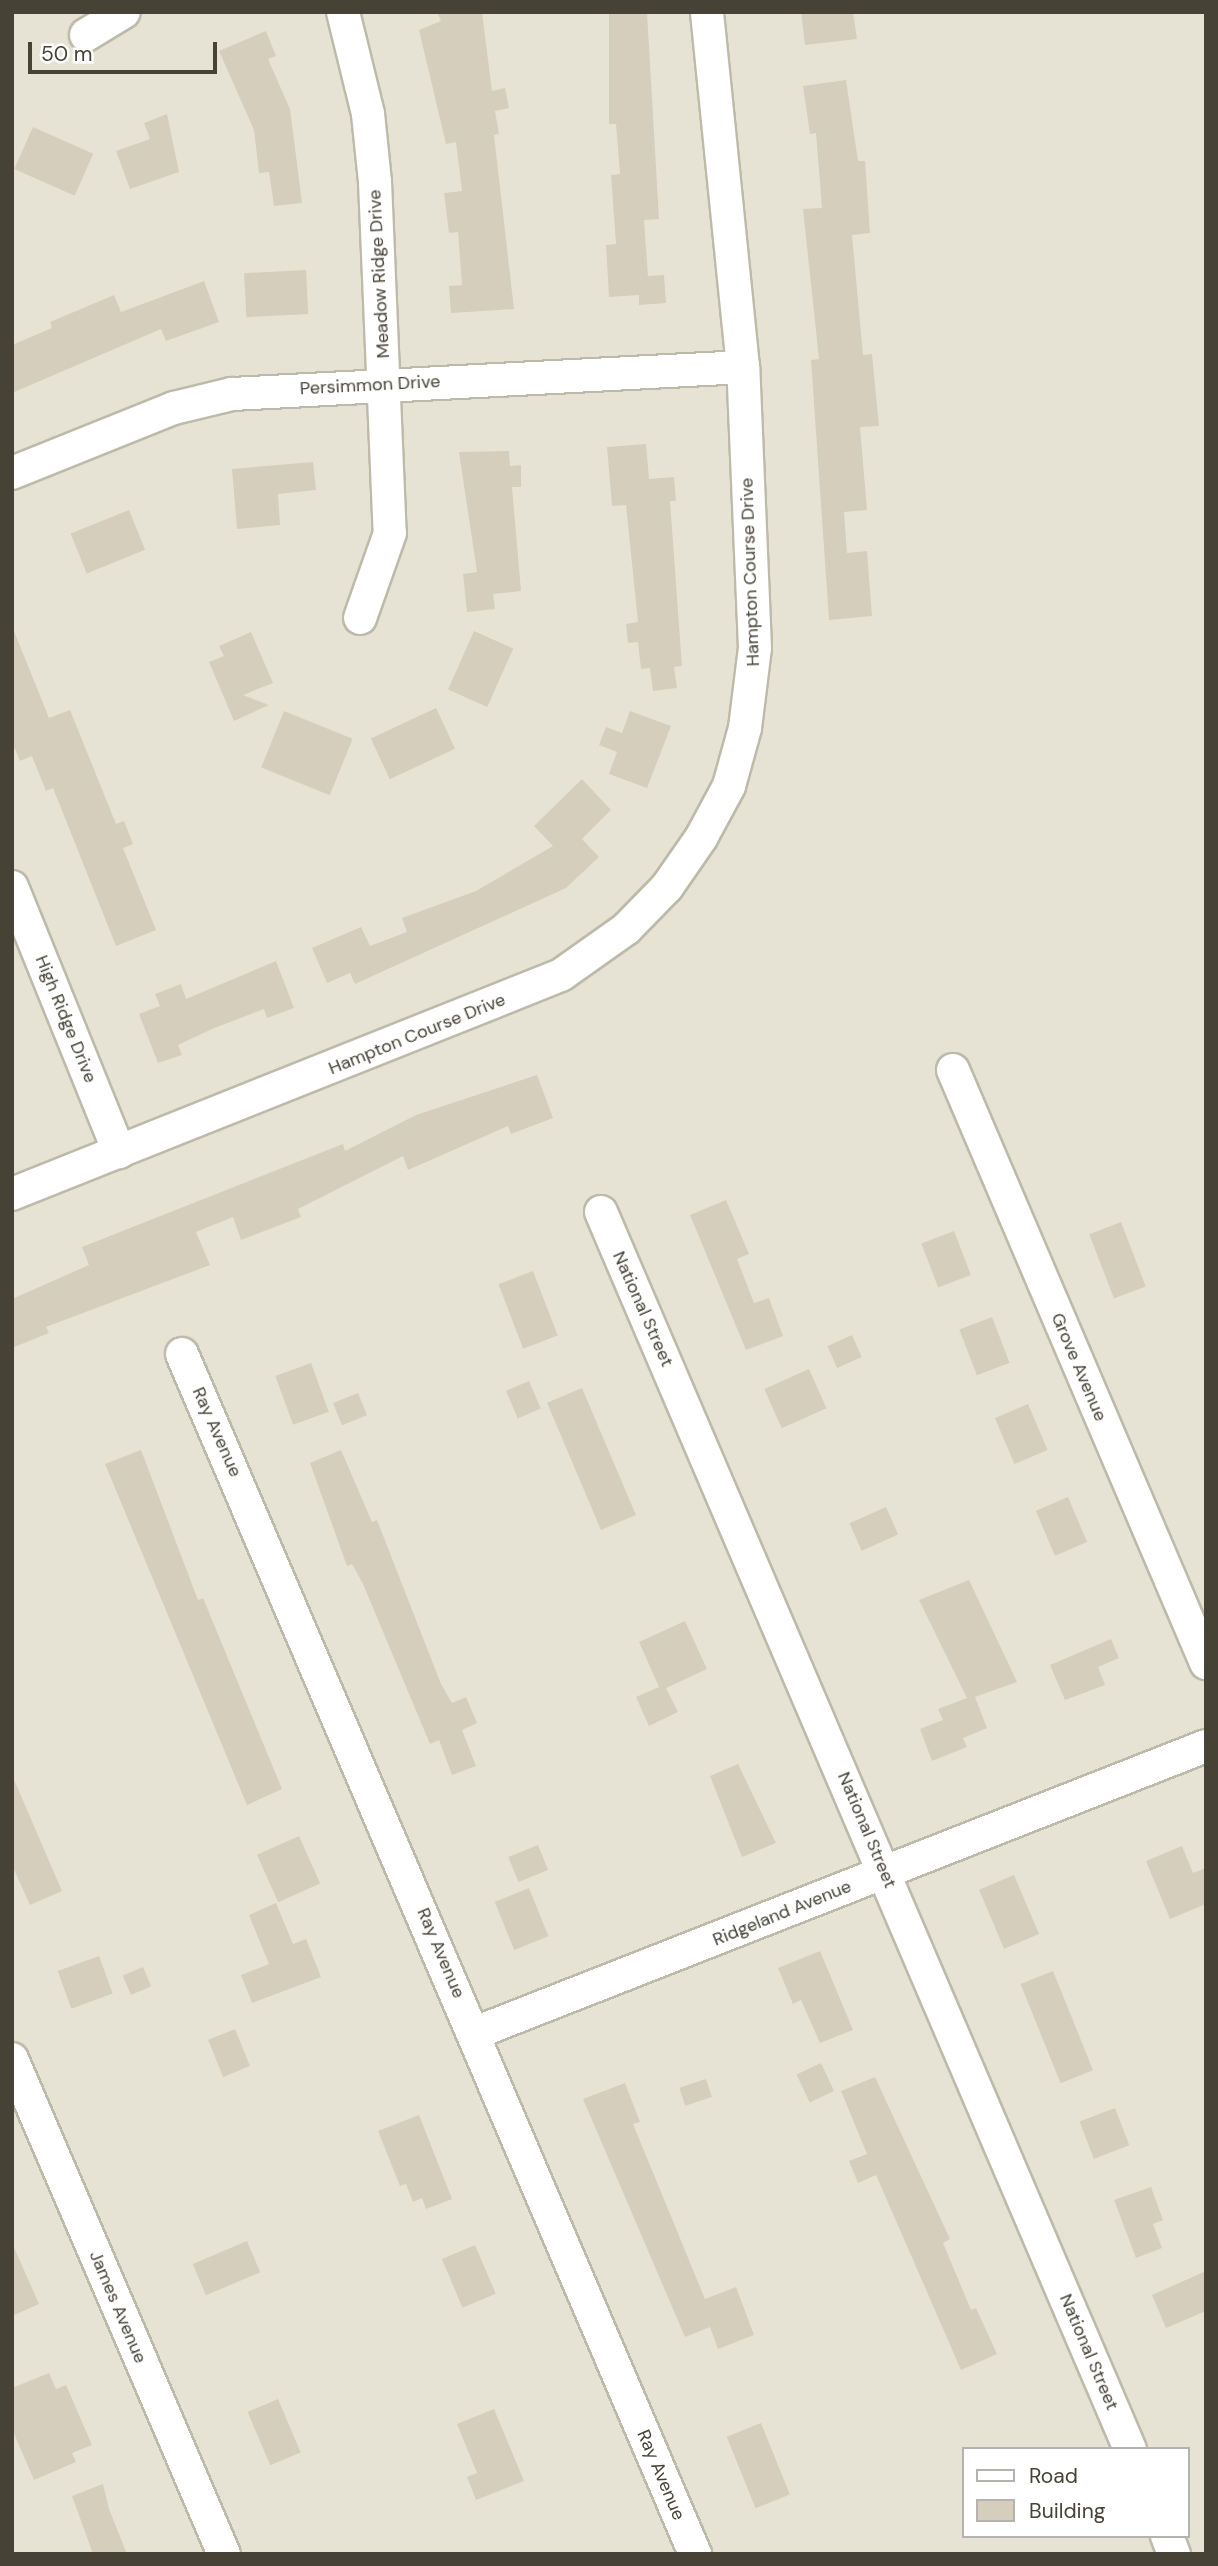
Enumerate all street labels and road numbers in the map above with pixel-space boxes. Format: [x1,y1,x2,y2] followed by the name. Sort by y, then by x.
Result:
[364,189,394,359] street label: Meadow Ridge Drive
[299,371,441,399] street label: Persimmon Drive
[736,477,764,667] street label: Hampton Course Drive
[31,952,101,1086] street label: High Ridge Drive
[325,989,509,1079] street label: Hampton Course Drive
[608,1248,678,1370] street label: National Street
[1047,1310,1111,1424] street label: Grove Avenue
[188,1384,246,1480] street label: Ray Avenue
[833,1769,901,1891] street label: National Street
[710,1875,854,1951] street label: Ridgeland Avenue
[412,1905,470,2001] street label: Ray Avenue
[85,2248,151,2366] street label: James Avenue
[1055,2291,1123,2413] street label: National Street
[632,2427,690,2523] street label: Ray Avenue

